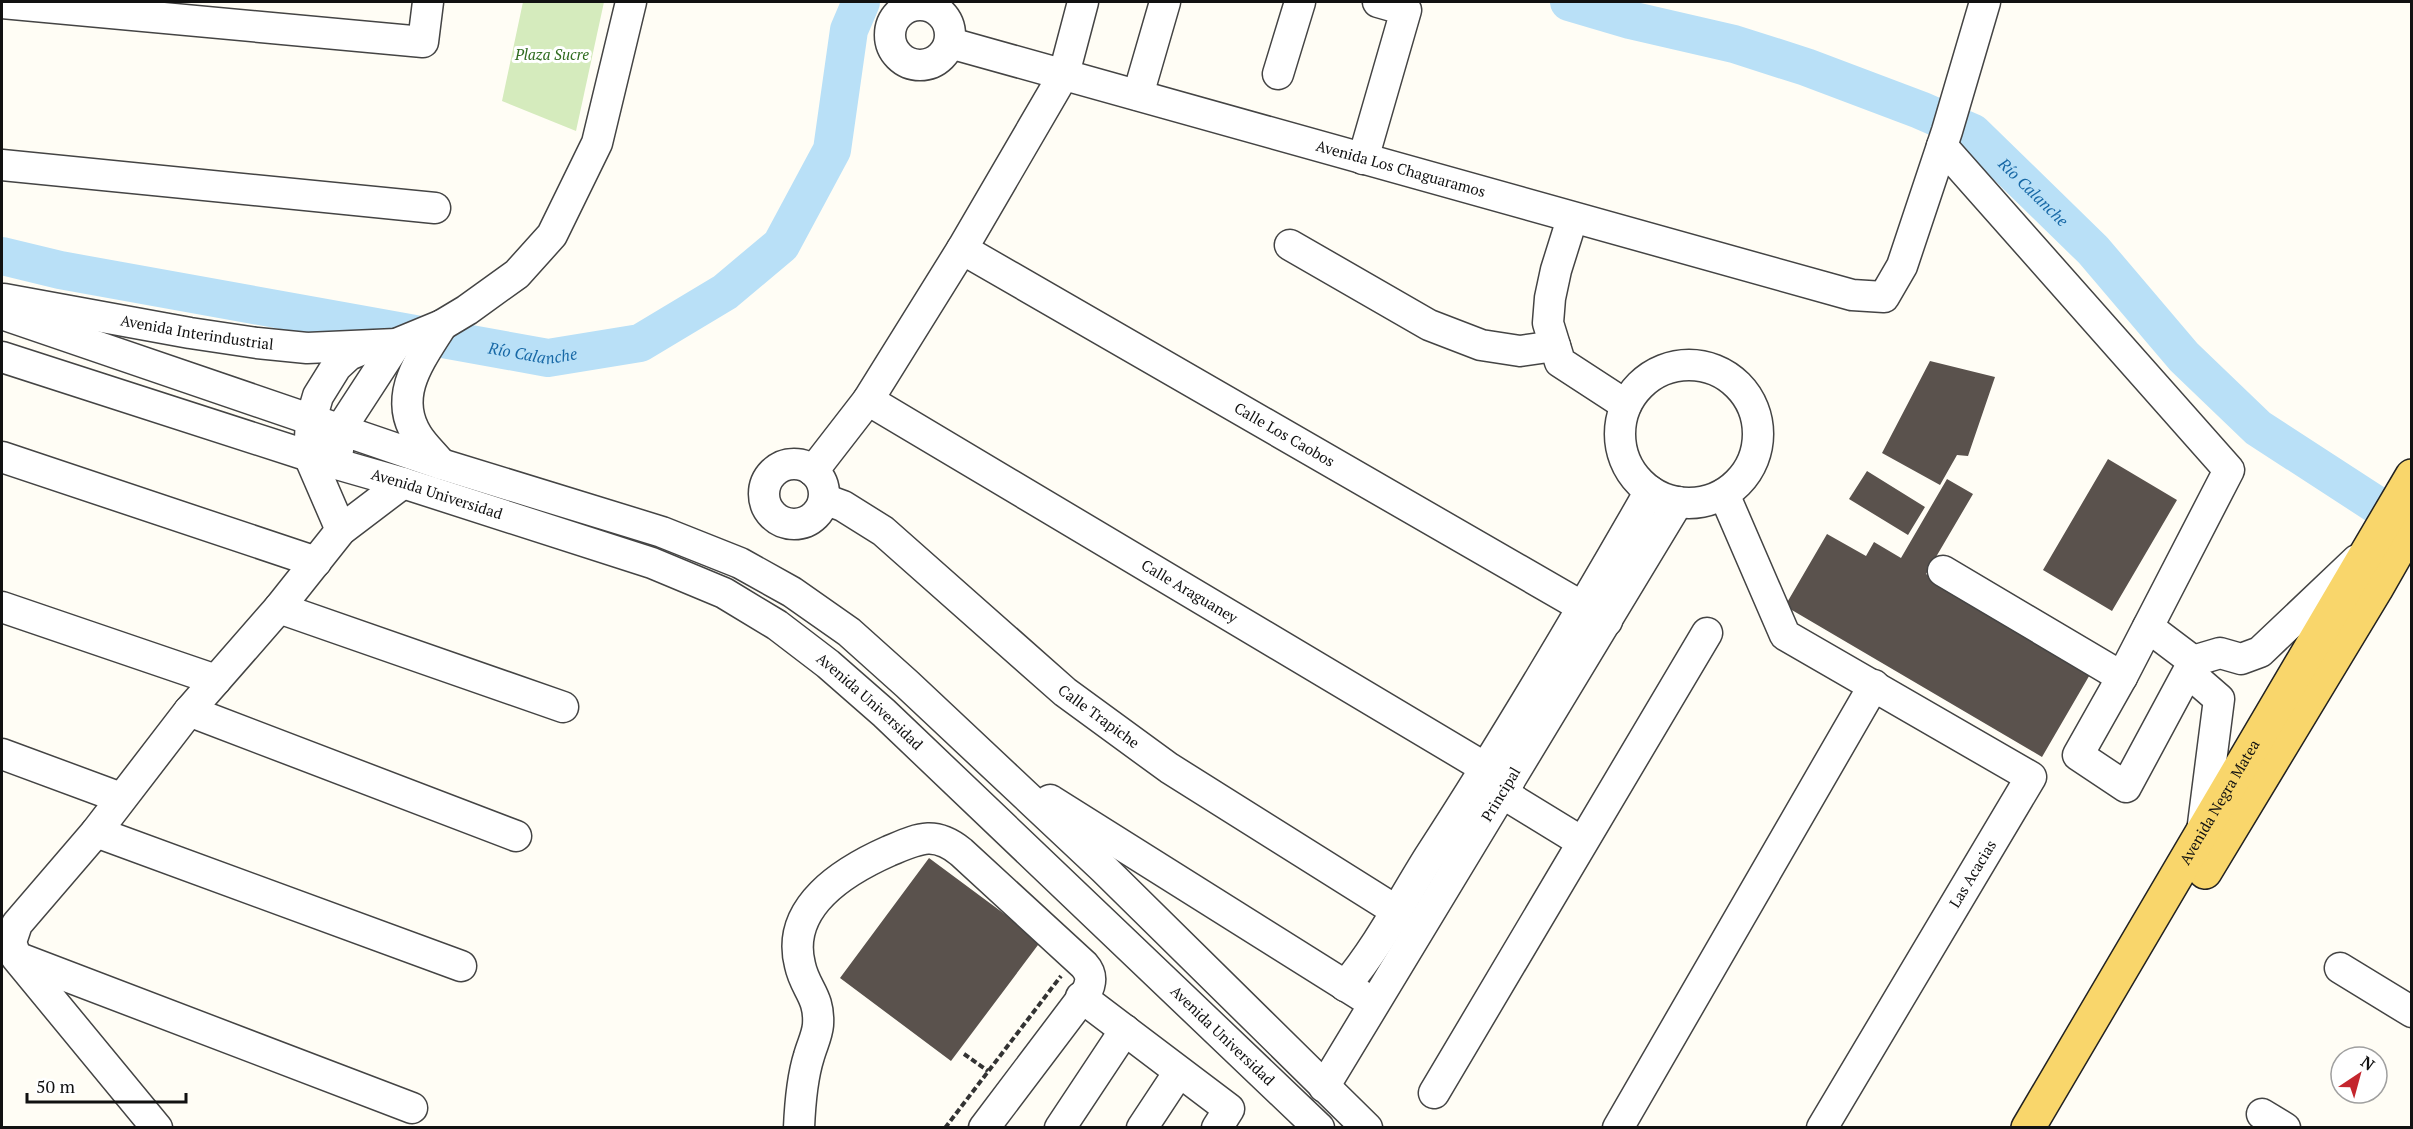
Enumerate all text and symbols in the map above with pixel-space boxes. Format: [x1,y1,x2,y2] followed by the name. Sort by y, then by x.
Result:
[514,44,589,64] park label: Plaza Sucre
[1314,135,1488,201] street label: Avenida Los Chaguaramos
[1993,152,2073,231] water label: Río Calanche
[119,309,275,354] street label: Avenida Interindustrial
[486,336,579,369] water label: Río Calanche
[1231,397,1339,471] street label: Calle Los Caobos
[369,463,505,523] street label: Avenida Universidad
[1138,554,1242,627] street label: Calle Araguaney
[813,648,928,754] street label: Avenida Universidad
[1054,679,1144,752] street label: Calle Trapiche
[2174,735,2264,868] street label: Avenida Negra Matea
[1476,763,1524,825] street label: Principal
[1944,836,2000,911] street label: Las Acacias
[1167,981,1279,1089] street label: Avenida Universidad
[2329,1045,2389,1105] north arrow
[2356,1050,2379,1075] text: N
[27,1066,186,1104] scale bar
[36,1074,76,1098] text: 50 m

